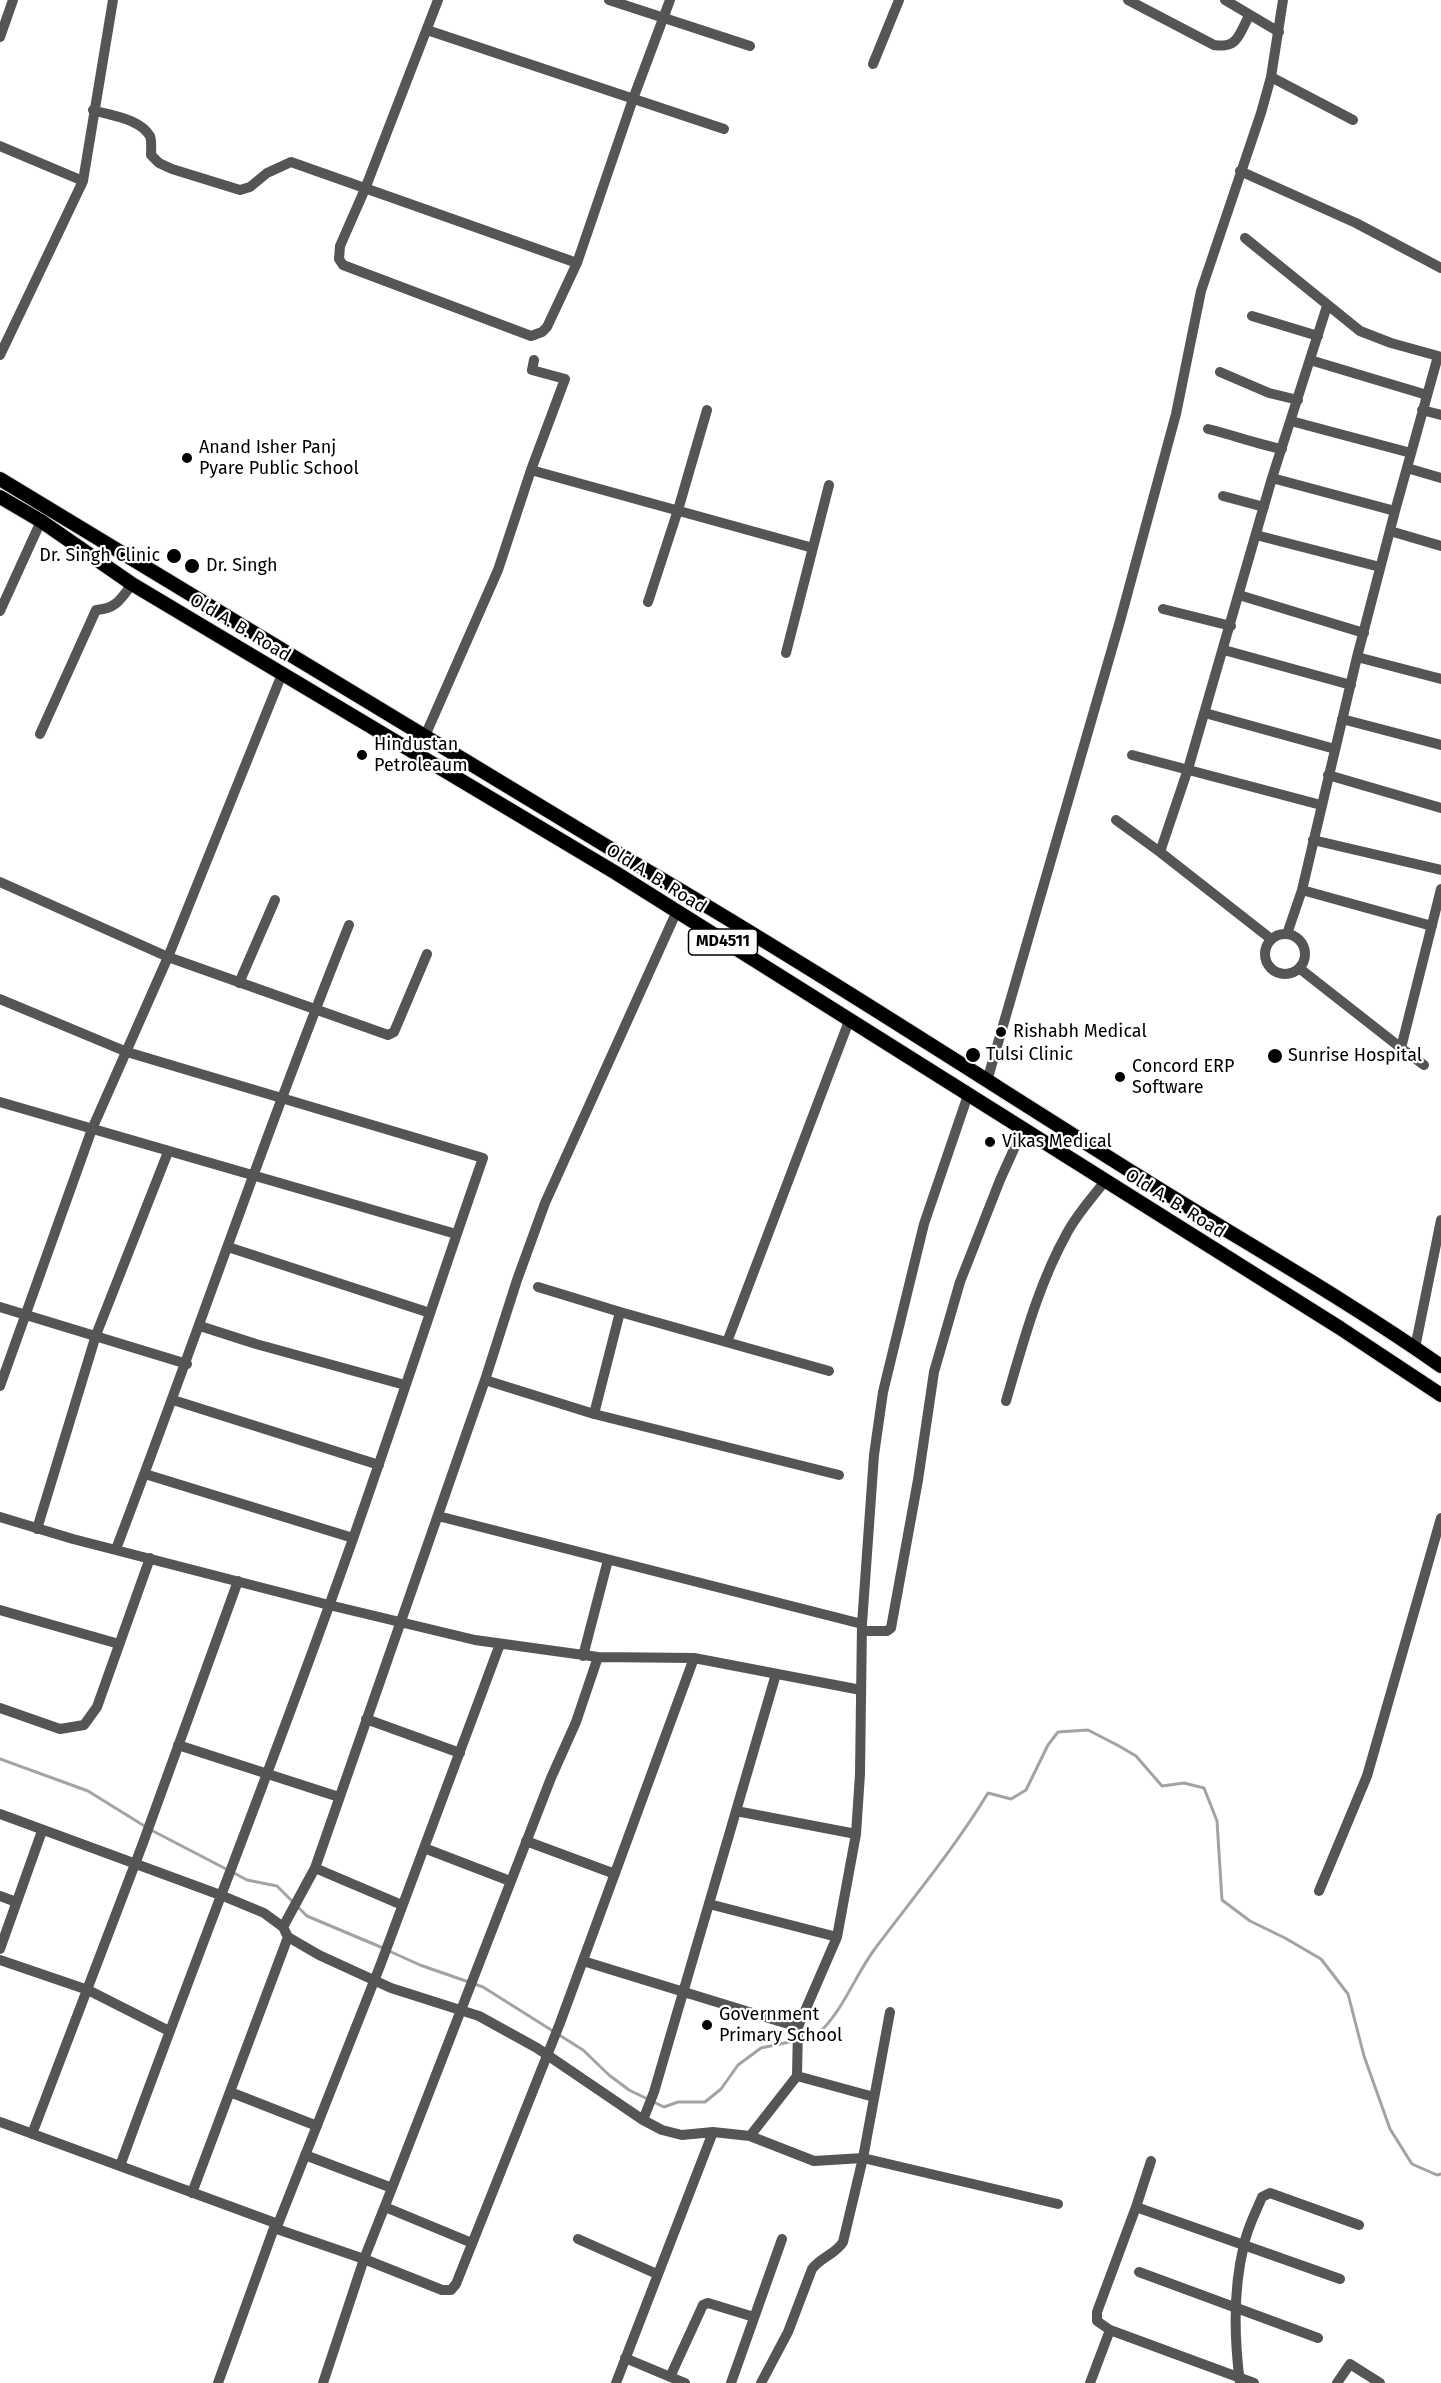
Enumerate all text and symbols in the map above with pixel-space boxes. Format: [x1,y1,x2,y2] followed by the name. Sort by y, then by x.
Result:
[199,437,359,480] place label: Anand Isher Panj Pyare Public School
[180,451,194,465] marker: Anand Isher Panj Pyare Public School
[39,545,160,567] place label: Dr. Singh Clinic
[165,547,183,565] marker: Dr. Singh Clinic
[206,555,278,577] place label: Dr. Singh
[183,557,201,575] marker: Dr. Singh
[185,589,295,667] street label: Old A. B. Road
[374,734,468,777] place label: Hindustan Petroleaum
[355,748,369,762] marker: Hindustan Petroleaum
[602,840,710,918] street label: Old A. B. Road
[688,929,758,955] road number: MD4511
[1013,1021,1147,1043] place label: Rishabh Medical
[994,1025,1008,1039] marker: Rishabh Medical
[986,1044,1073,1066] place label: Tulsi Clinic
[1288,1045,1422,1067] place label: Sunrise Hospital
[964,1046,982,1064] marker: Tulsi Clinic
[1266,1047,1284,1065] marker: Sunrise Hospital
[1132,1056,1234,1098] place label: Concord ERP Software
[1113,1070,1127,1084] marker: Concord ERP Software
[1002,1131,1112,1153] place label: Vikas Medical
[983,1135,997,1149] marker: Vikas Medical
[1121,1165,1229,1243] street label: Old A. B. Road
[719,2004,842,2046] place label: Government Primary School
[700,2018,714,2032] marker: Government Primary School

